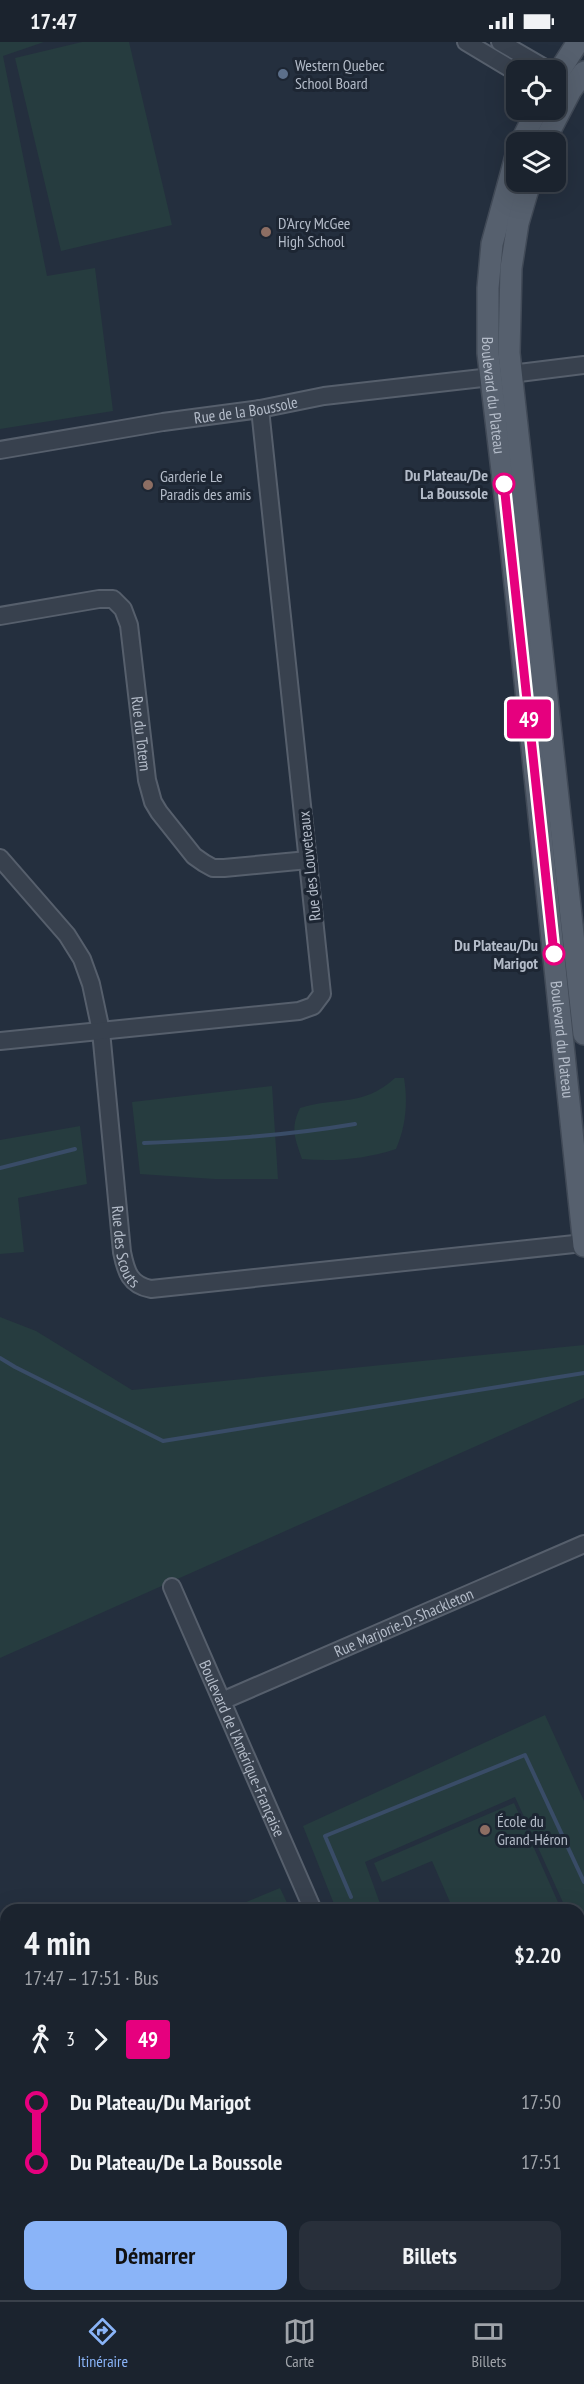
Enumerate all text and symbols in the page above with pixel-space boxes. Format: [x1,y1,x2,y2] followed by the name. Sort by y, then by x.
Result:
[30,7,78,35] text: 17:47
[295,55,385,93] place label: Western Quebec School Board
[506,60,566,192] map controls
[506,60,566,120] button: locate
[276,67,290,81] marker: Western Quebec School Board
[506,132,566,192] button: layers
[278,213,350,251] place label: D'Arcy McGee High School
[259,225,273,239] marker: D'Arcy McGee High School
[478,337,510,455] street label: Boulevard du Plateau
[193,392,299,428] street label: Rue de la Boussole
[405,465,488,503] place label: Du Plateau/De La Boussole
[160,466,251,504] place label: Garderie Le Paradis des amis
[493,473,515,495] marker: Du Plateau/De La Boussole
[141,478,155,492] marker: Garderie Le Paradis des amis
[127,695,156,772] street label: Rue du Totem
[502,700,556,738] line badge: 49
[519,706,539,733] text: 49
[293,810,325,922] street label: Rue des Louveteaux
[454,935,538,973] place label: Du Plateau/Du Marigot
[543,943,565,965] marker: Du Plateau/Du Marigot
[546,980,579,1099] street label: Boulevard du Plateau
[108,1205,144,1292] street label: Rue des Scouts
[331,1583,476,1661] street label: Rue Marjorie-D.-Shackleton
[195,1657,290,1840] street label: Boulevard de l'Amérique-Française
[497,1811,568,1849] place label: École du Grand-Héron
[478,1823,492,1837] marker: École du Grand-Héron
[24,1921,91,1964] text: 4 min
[514,1941,561,1969] text: $2.20
[24,1965,159,1991] text: 17:47 – 17:51 · Bus
[24,2023,57,2056] icon: walk
[84,2023,117,2056] icon: forward
[66,2026,75,2052] text: 3
[138,2026,158,2053] text: 49
[70,2088,251,2116] text: Du Plateau/Du Marigot
[521,2089,561,2115] text: 17:50
[70,2148,282,2176] text: Du Plateau/De La Boussole
[521,2149,561,2175] text: 17:51
[24,2221,287,2290] button: Démarrer
[299,2221,561,2290] button: Billets
[78,2315,128,2371] tab: Itinéraire
[283,2315,316,2371] tab: Carte
[471,2315,506,2371] tab: Billets

